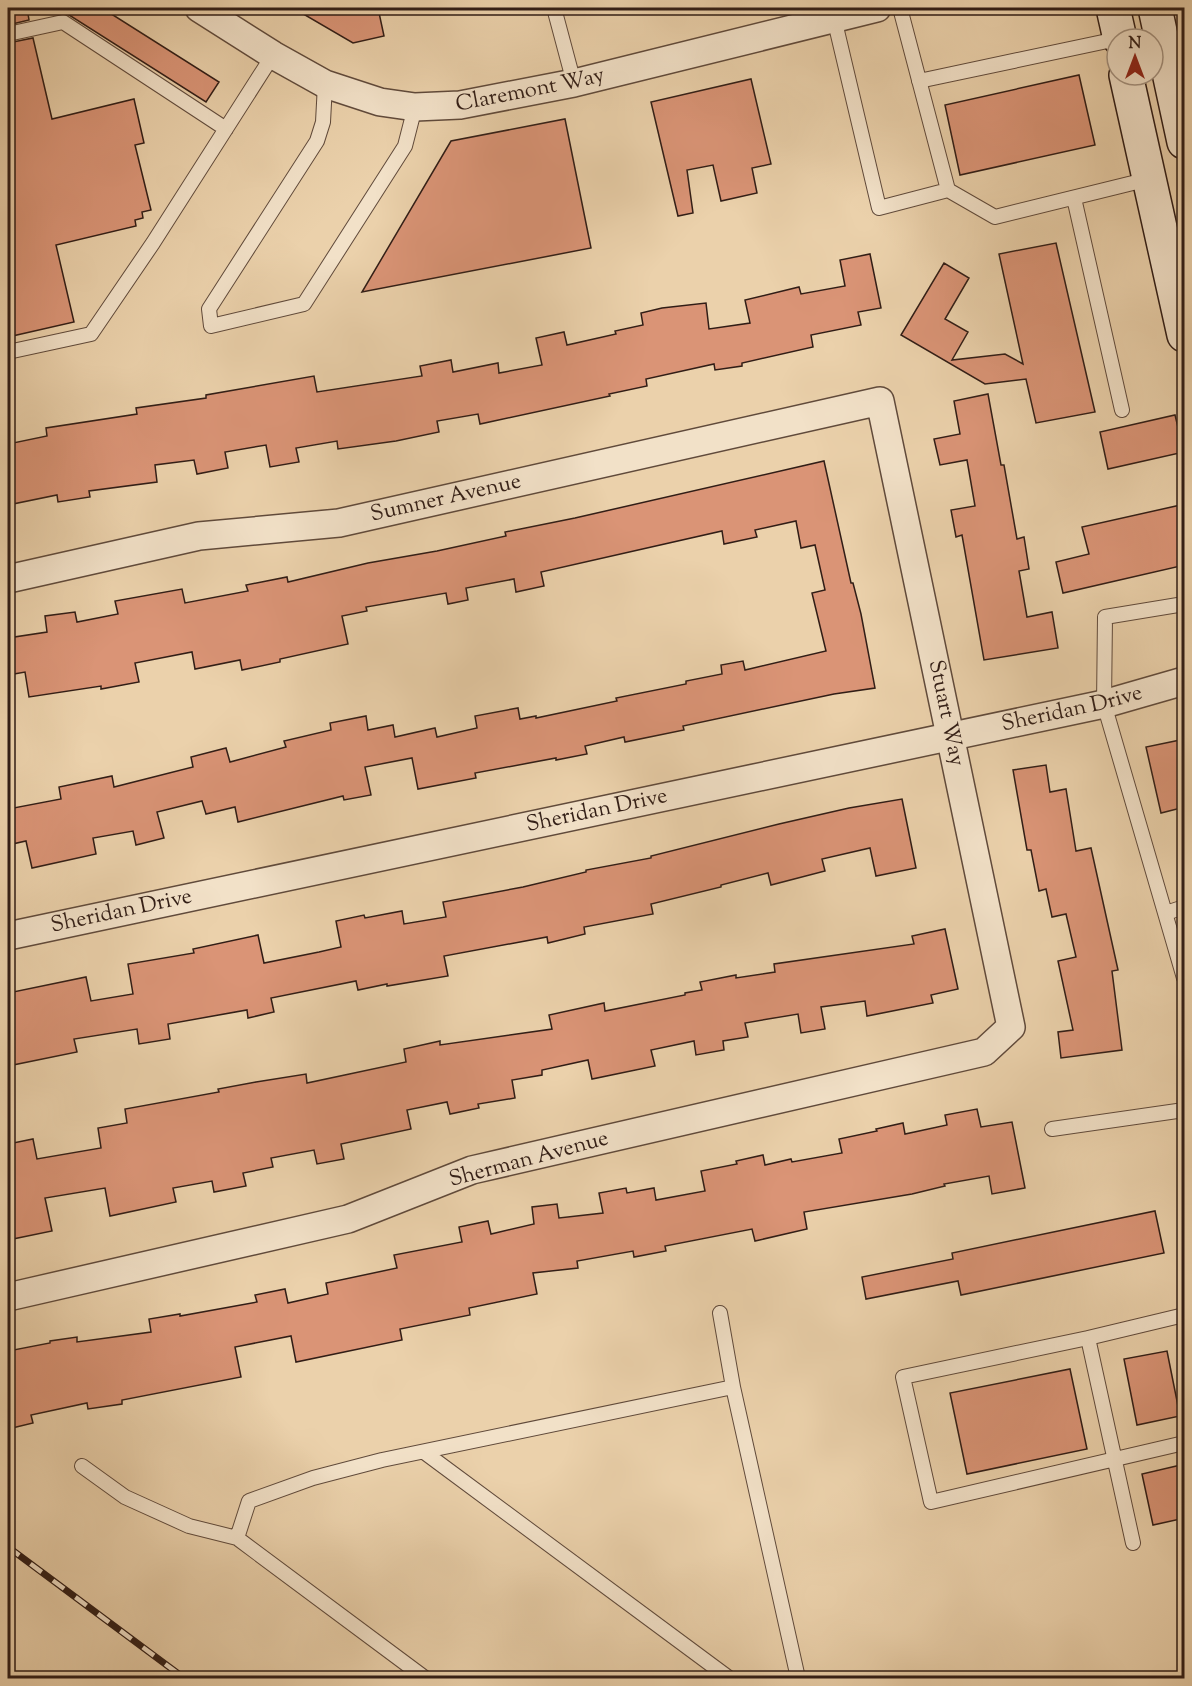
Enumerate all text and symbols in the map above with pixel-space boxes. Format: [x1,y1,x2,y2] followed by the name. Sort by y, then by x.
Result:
[1105,27,1165,87] north arrow
[1129,33,1142,56] text: N
[453,60,608,121] street label: Claremont Way
[367,466,524,531] street label: Sumner Avenue
[919,657,972,769] street label: Stuart Way
[999,678,1146,741] street label: Sheridan Drive
[523,781,671,842] street label: Sheridan Drive
[48,881,195,943] street label: Sheridan Drive
[446,1123,612,1197] street label: Sherman Avenue

